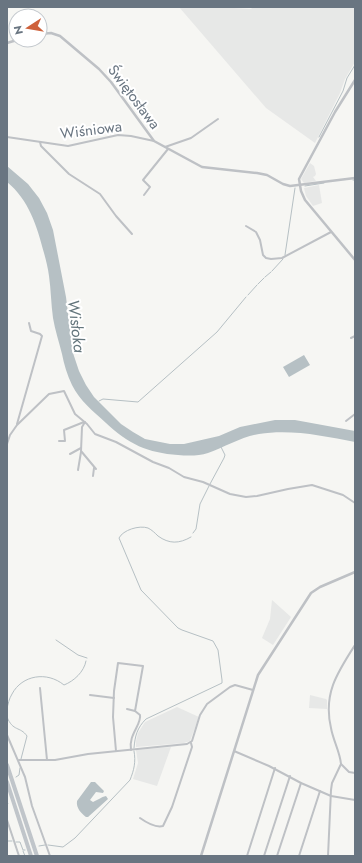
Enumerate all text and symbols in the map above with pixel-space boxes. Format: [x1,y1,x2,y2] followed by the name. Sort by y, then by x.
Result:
[8,8,48,48] north arrow
[9,24,27,36] text: N
[102,60,166,134] street label: Świętosława
[59,115,123,145] street label: Wiśniowa
[62,298,91,354] water label: Wisłoka

